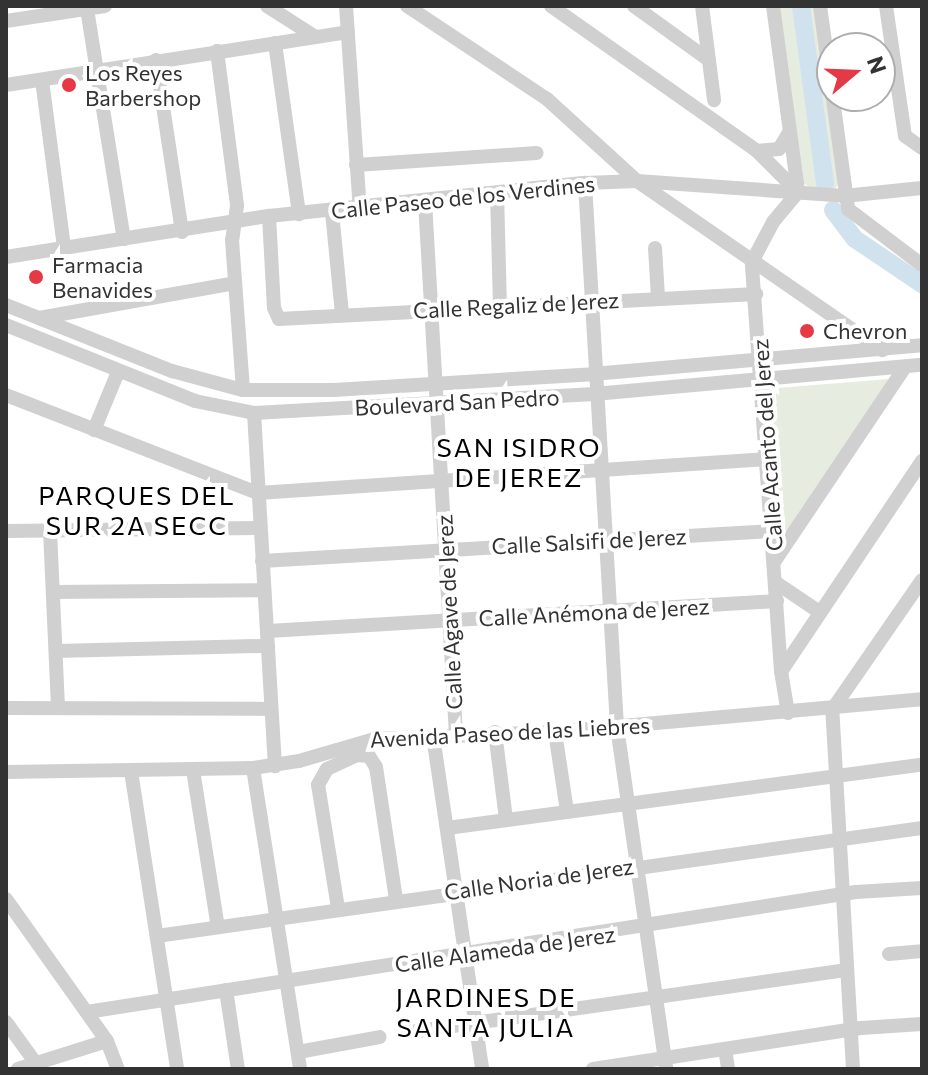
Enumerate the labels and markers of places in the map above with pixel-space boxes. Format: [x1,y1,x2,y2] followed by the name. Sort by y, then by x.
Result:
[85,59,201,110] place label: Los Reyes Barbershop
[60,76,78,94] marker: Los Reyes Barbershop
[52,251,153,302] place label: Farmacia Benavides
[27,268,45,286] marker: Farmacia Benavides
[823,318,907,344] place label: Chevron
[798,322,816,340] marker: Chevron

